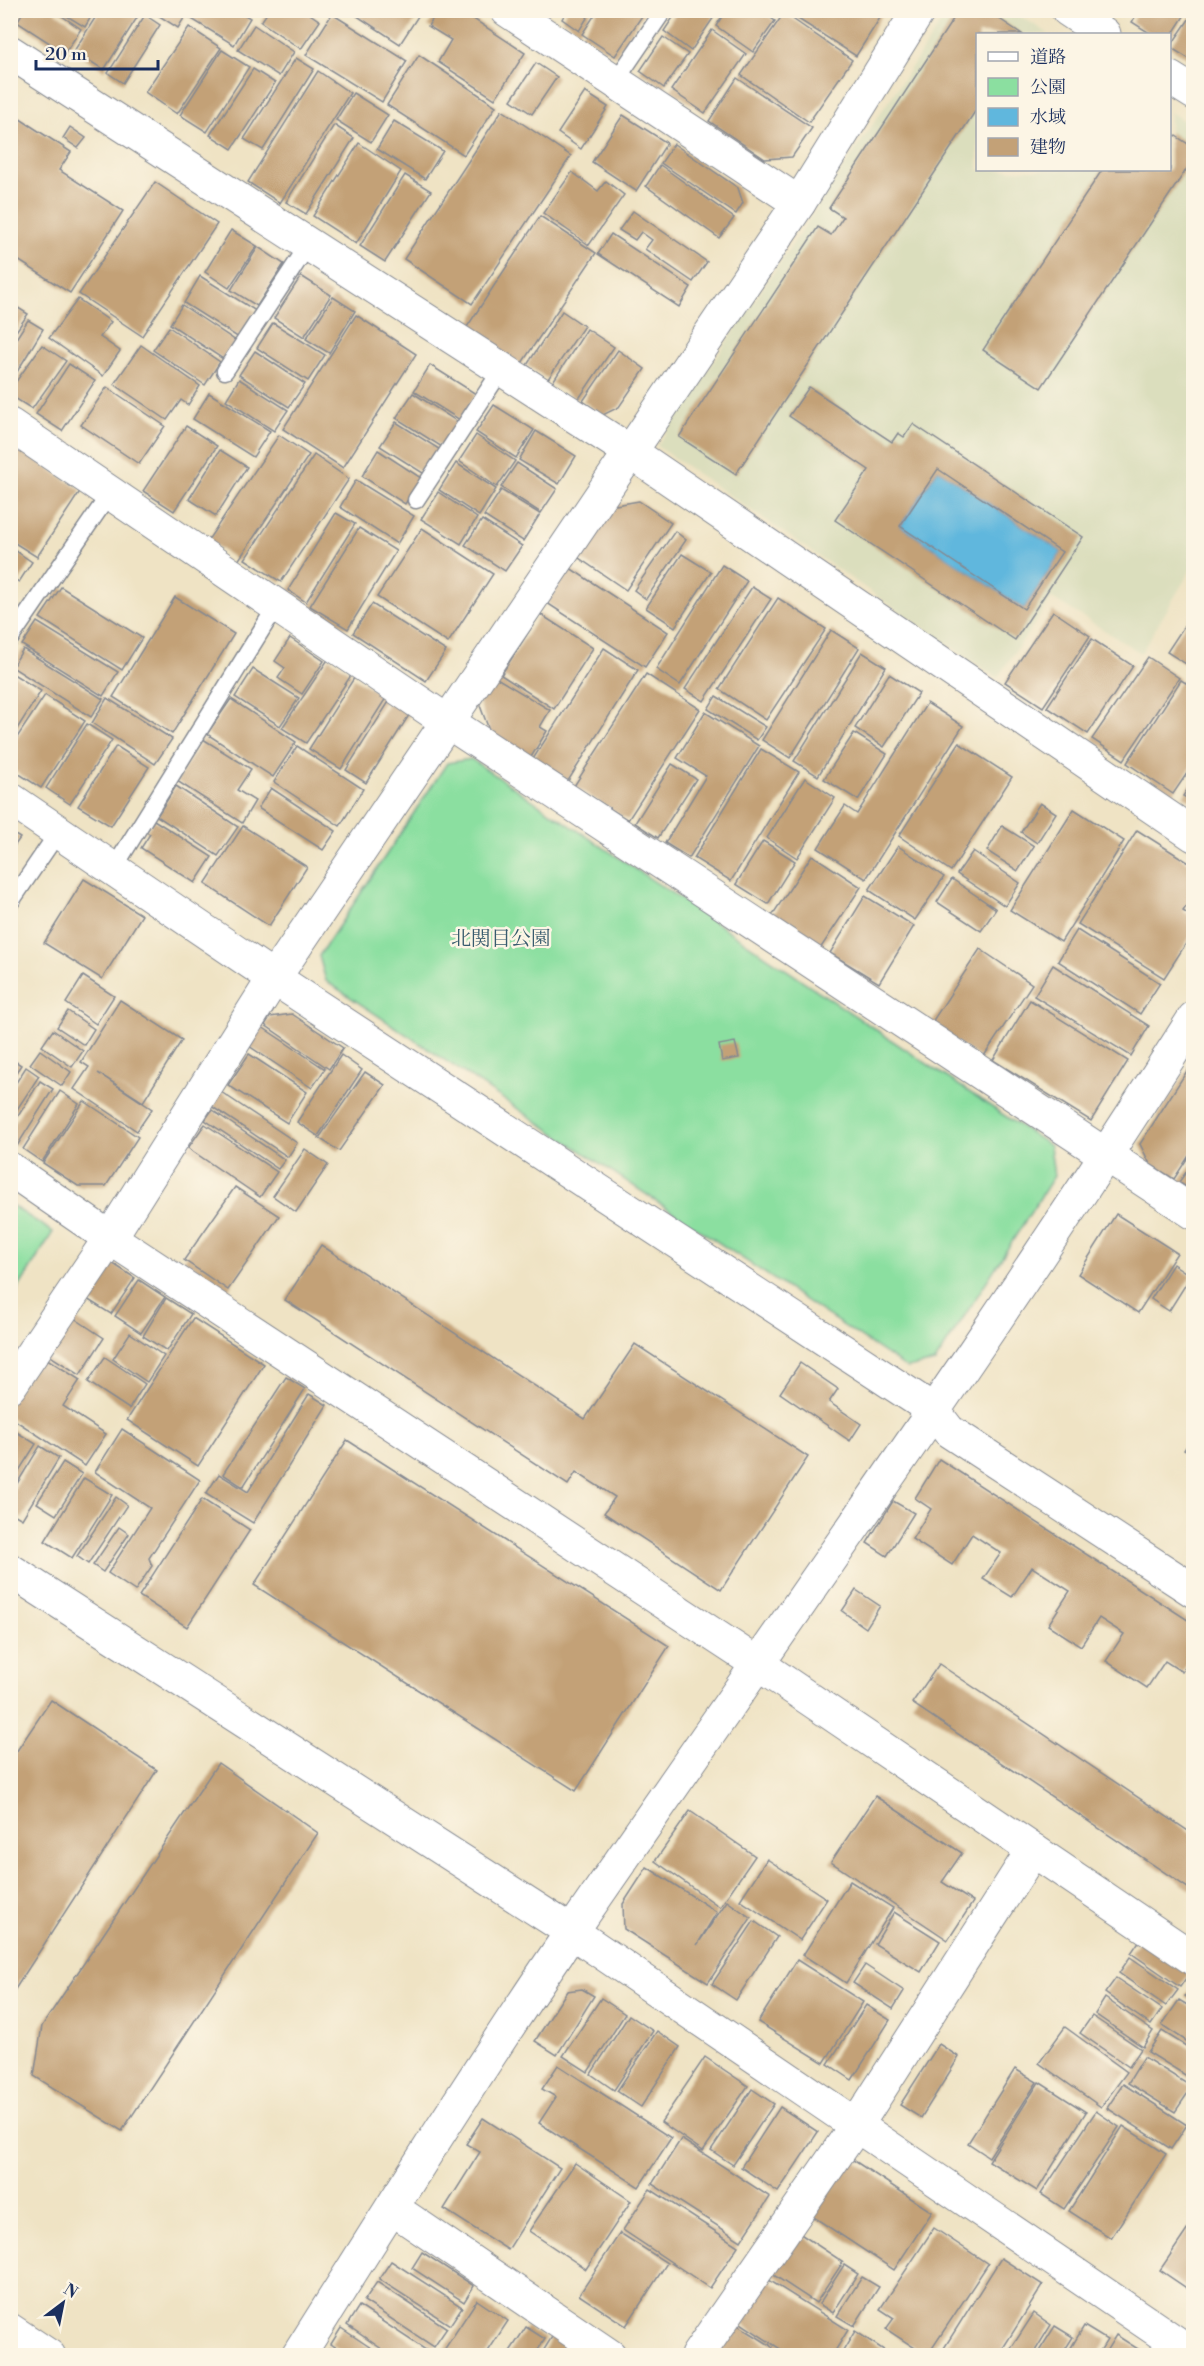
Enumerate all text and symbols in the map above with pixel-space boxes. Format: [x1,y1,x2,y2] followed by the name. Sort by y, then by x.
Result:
[36,33,158,71] scale bar
[976,33,1171,171] legend
[45,43,87,66] text: 20 m
[1030,46,1066,69] text: 道路
[1030,76,1066,99] text: 公園
[1030,106,1066,129] text: 水域
[1030,136,1066,159] text: 建物
[451,927,551,952] park label: 北関目公園
[33,2273,93,2333] north arrow
[60,2279,81,2303] text: N

